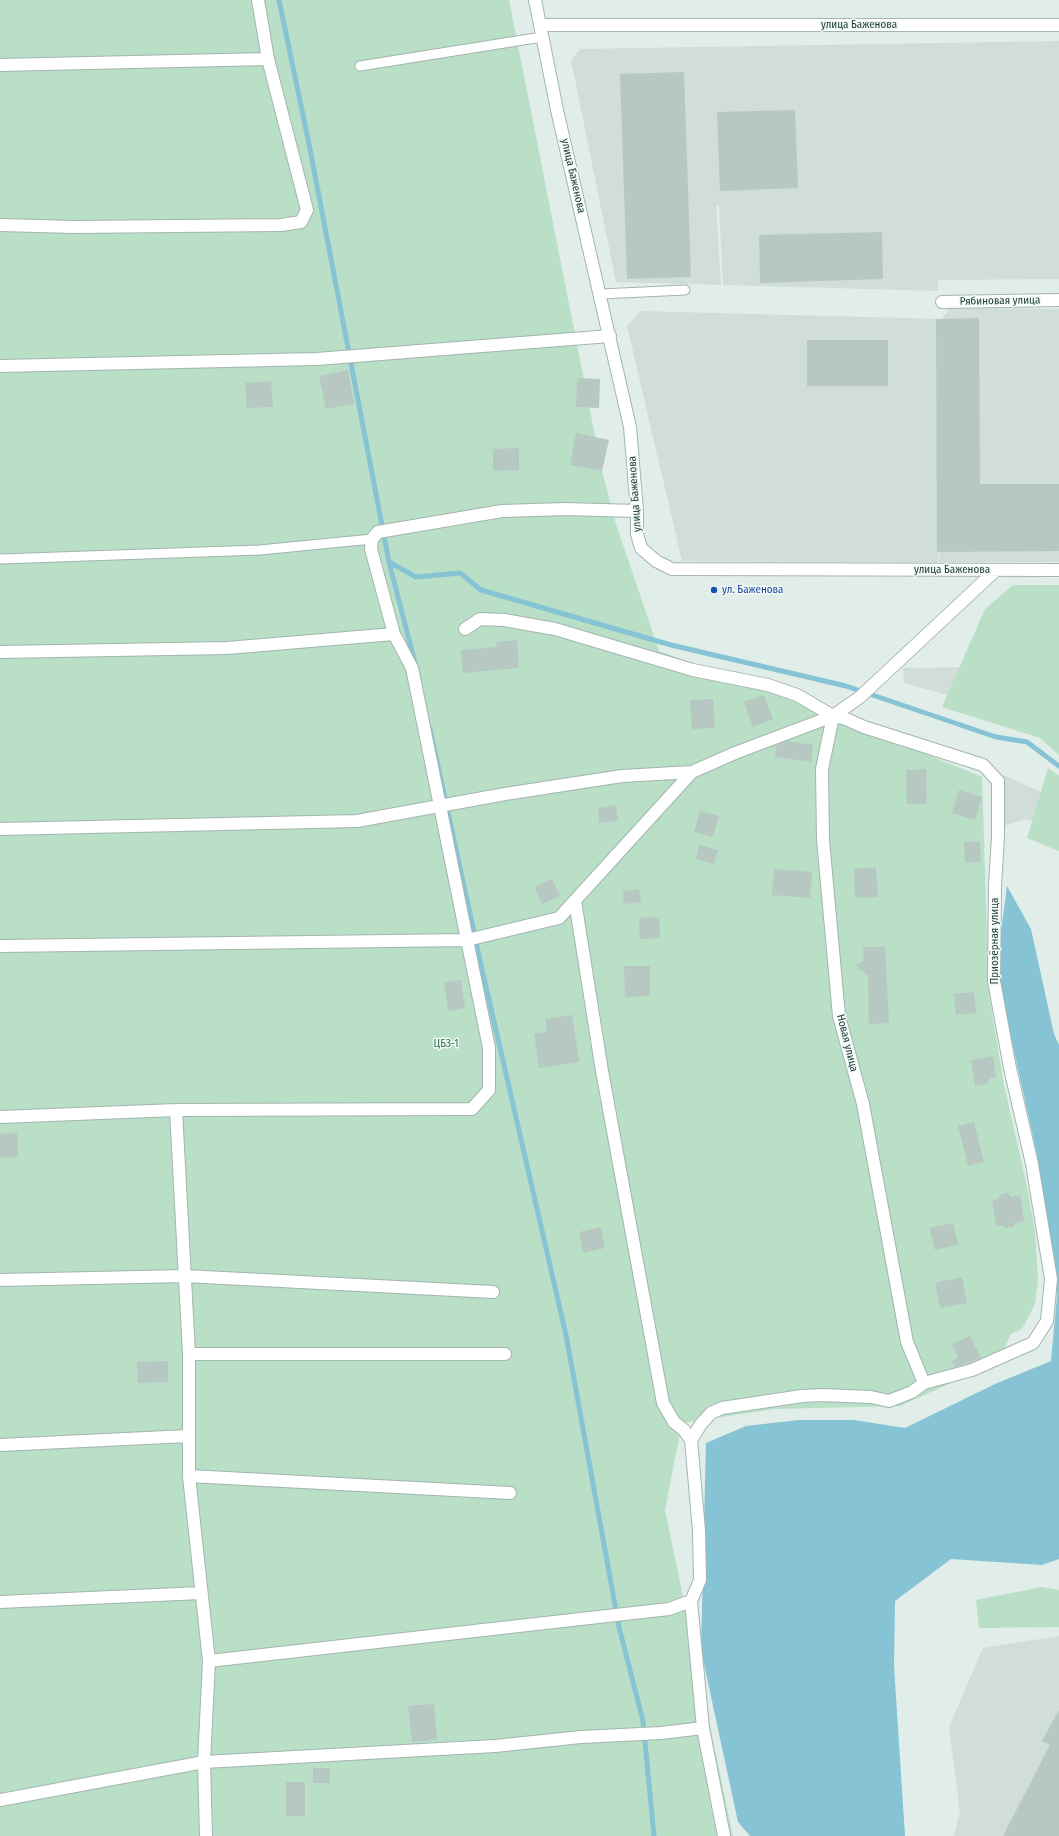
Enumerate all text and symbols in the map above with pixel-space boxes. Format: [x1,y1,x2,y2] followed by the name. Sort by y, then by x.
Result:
[821,18,897,32] street label: улица Баженова
[558,137,588,215] street label: улица Баженова
[960,294,1040,308] street label: Рябиновая улица
[626,456,644,532] street label: улица Баженова
[914,563,990,577] street label: улица Баженова
[722,583,783,597] place label: ул. Баженова
[709,585,719,595] marker: ул. Баженова
[988,898,1002,984] street label: Приозёрная улица
[833,1013,861,1073] street label: Новая улица
[434,1037,458,1051] park label: ЦБЗ-1

